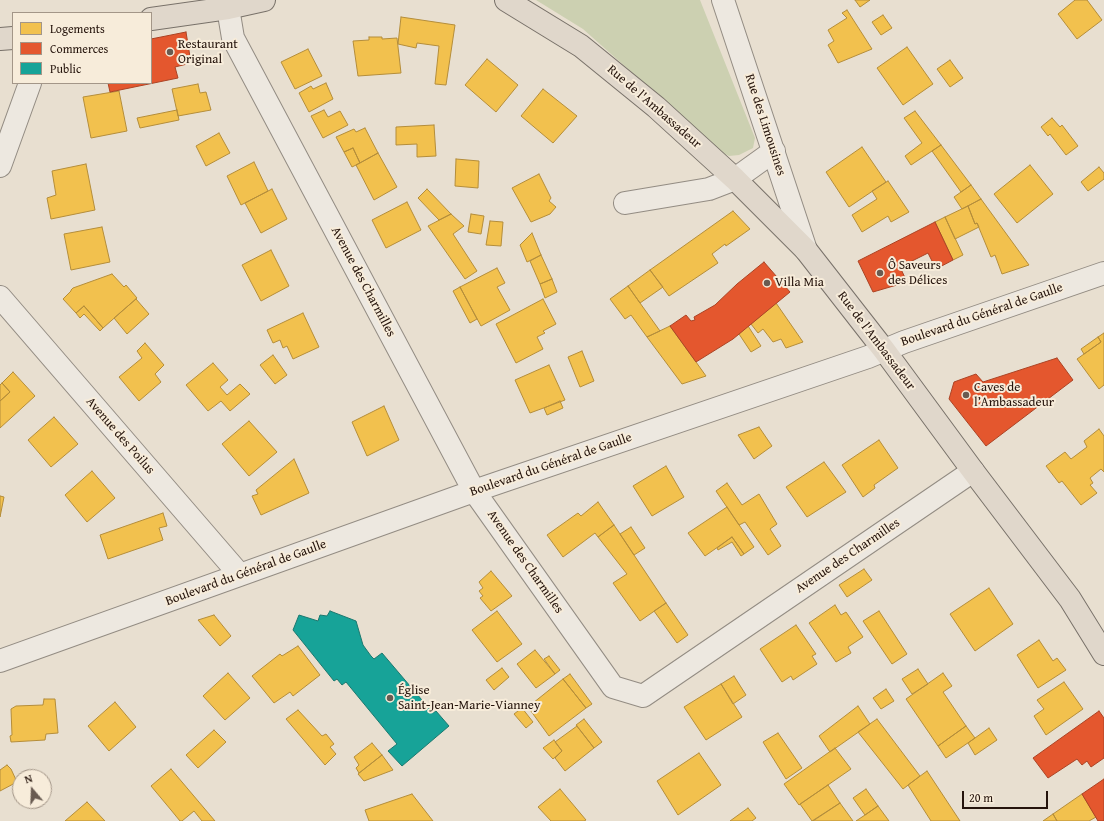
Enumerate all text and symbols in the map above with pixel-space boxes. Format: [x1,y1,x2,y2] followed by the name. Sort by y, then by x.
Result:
[12,12,152,84] legend
[50,20,105,37] text: Logements
[178,37,238,68] place label: Restaurant Original
[50,40,108,57] text: Commerces
[165,47,175,57] marker: Restaurant Original
[50,60,81,77] text: Public
[604,62,704,152] street label: Rue de l'Ambassadeur
[741,72,789,178] street label: Rue des Limousines
[327,224,399,340] street label: Avenue des Charmilles
[888,258,947,289] place label: Ô Saveurs des Délices
[875,268,885,278] marker: Ô Saveurs des Délices
[775,275,824,291] place label: Villa Mia
[762,278,772,288] marker: Villa Mia
[899,280,1065,350] street label: Boulevard du Général de Gaulle
[834,289,918,393] street label: Rue de l'Ambassadeur
[974,380,1054,411] place label: Caves de l’Ambassadeur
[961,390,971,400] marker: Caves de l’Ambassadeur
[82,394,158,478] street label: Avenue des Poilus
[468,430,634,500] street label: Boulevard du Général de Gaulle
[483,507,567,617] street label: Avenue des Charmilles
[793,515,903,597] street label: Avenue des Charmilles
[163,537,329,609] street label: Boulevard du Général de Gaulle
[398,683,540,714] place label: Église Saint-Jean-Marie-Vianney
[385,693,395,703] marker: Église Saint-Jean-Marie-Vianney
[12,769,52,809] north arrow
[22,770,34,787] text: N
[964,783,1050,809] scale bar
[969,789,993,806] text: 20 m

